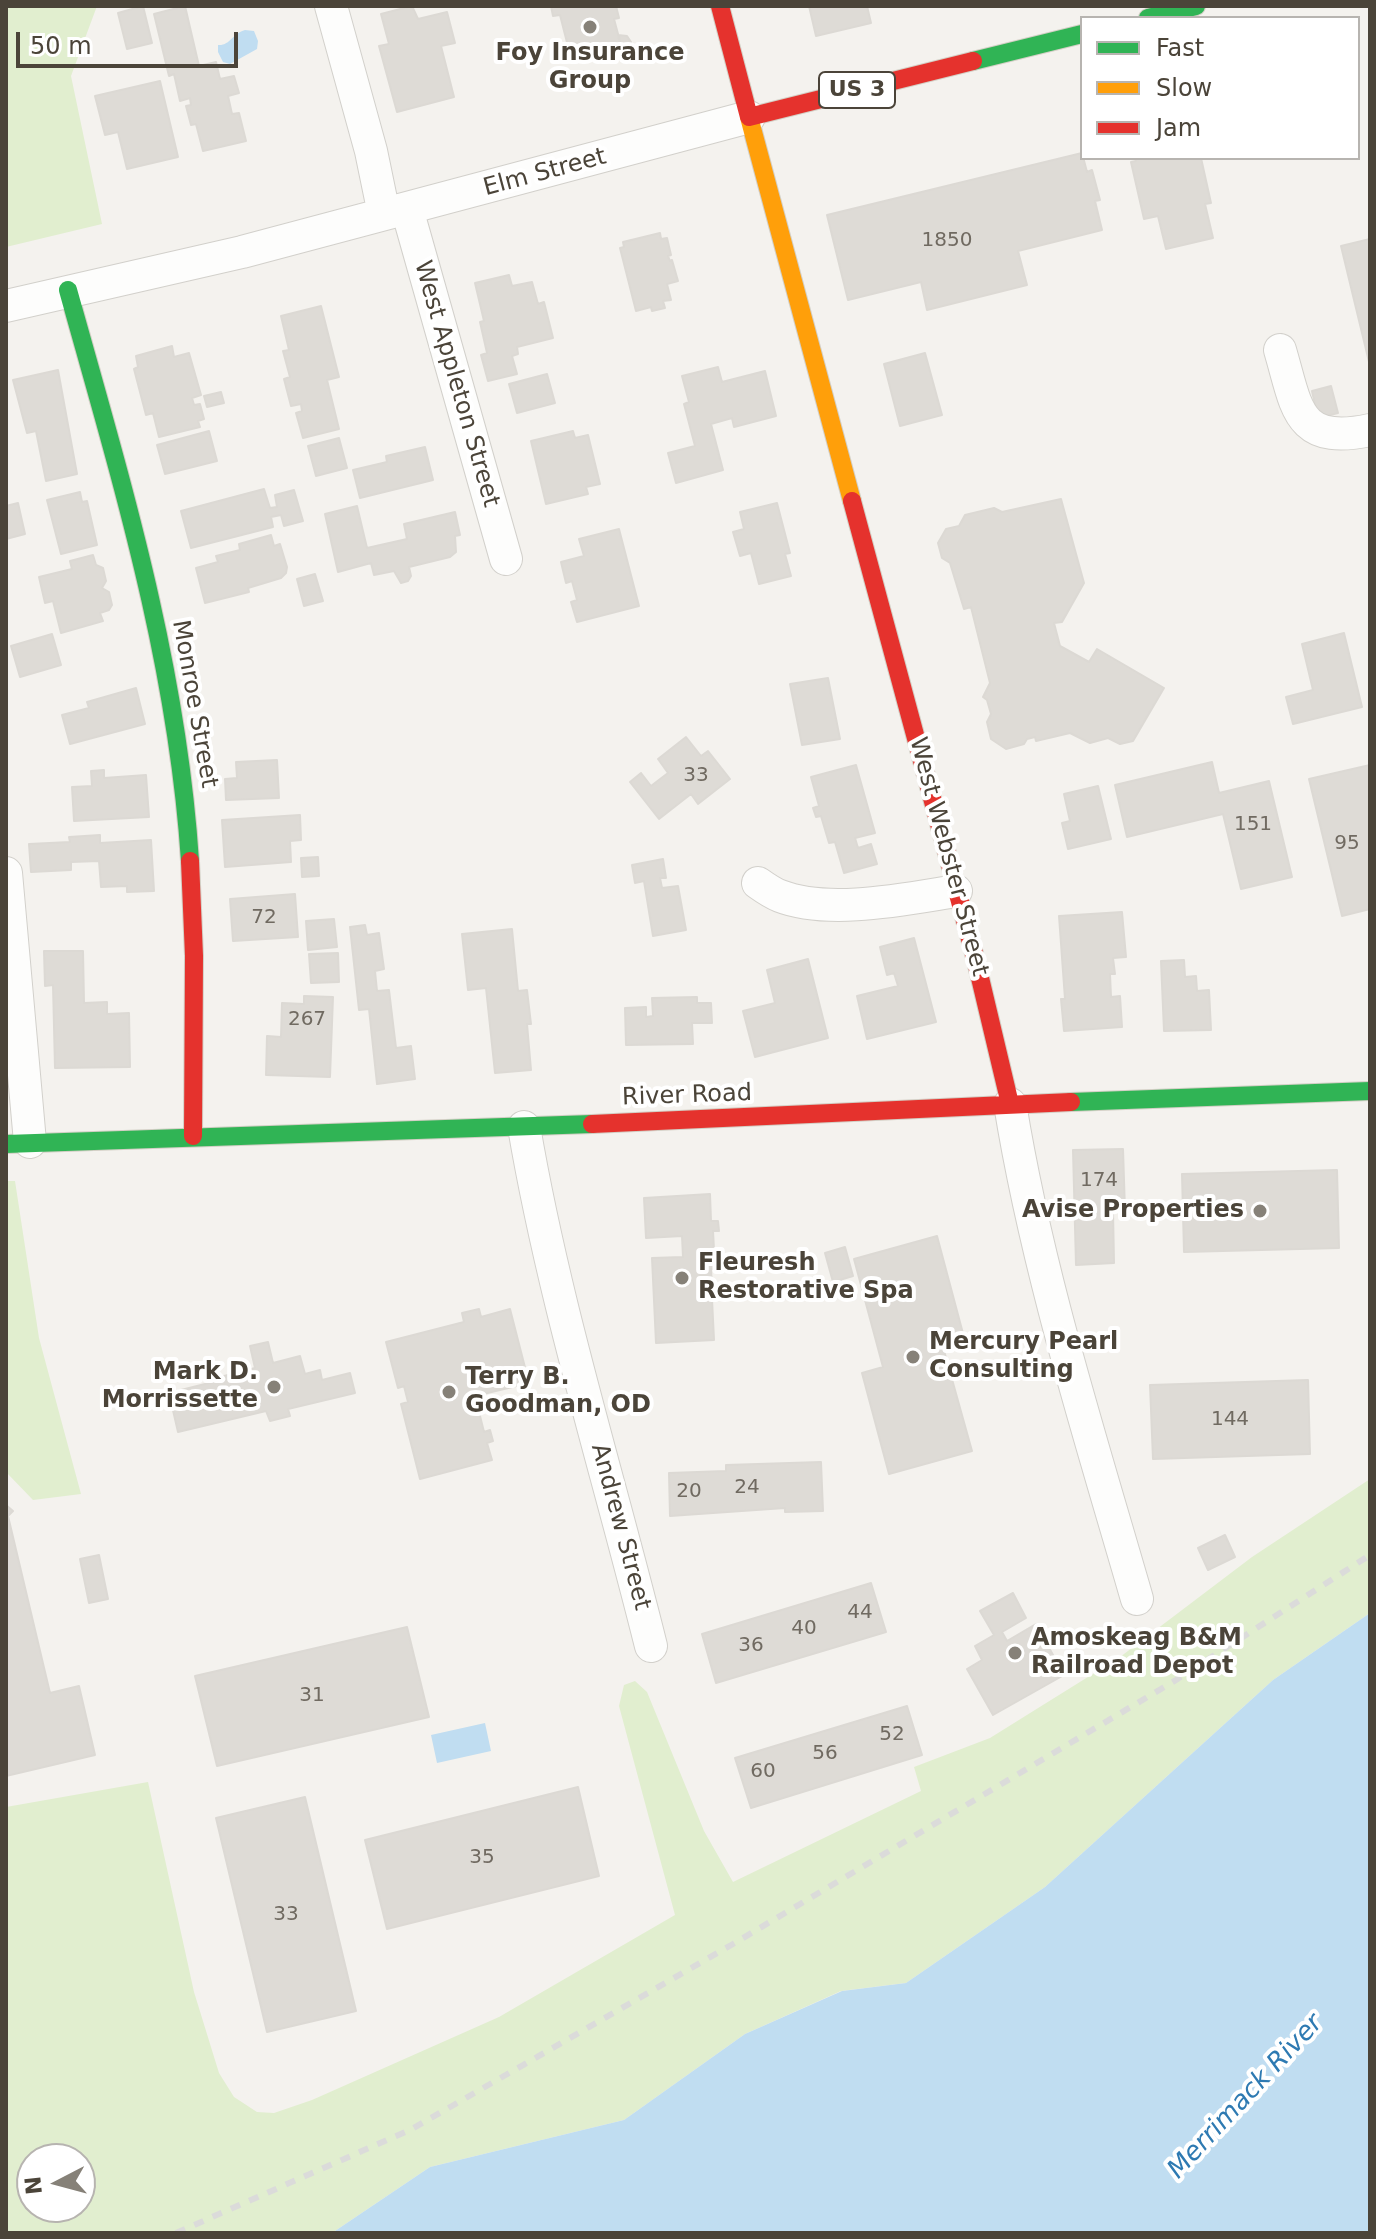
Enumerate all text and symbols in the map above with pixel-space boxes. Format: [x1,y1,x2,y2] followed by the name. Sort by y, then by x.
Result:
[20,16,242,66] scale bar
[1080,16,1360,160] legend
[581,18,599,36] marker: Foy Insurance Group
[30,32,92,60] text: 50 m
[1156,34,1204,62] text: Fast
[496,40,684,96] place label: Foy Insurance Group
[819,72,895,108] road number: US 3
[1156,74,1212,102] text: Slow
[1156,114,1201,142] text: Jam
[481,143,609,203] street label: Elm Street
[922,229,972,253] house number: 1850
[407,258,505,510] street label: West Appleton Street
[165,618,223,790] street label: Monroe Street
[902,734,994,980] street label: West Webster Street
[683,764,709,788] house number: 33
[1234,813,1272,837] house number: 151
[1334,832,1360,856] house number: 95
[251,906,277,930] house number: 72
[288,1008,326,1032] house number: 267
[622,1079,752,1113] street label: River Road
[1080,1169,1118,1193] house number: 174
[1022,1197,1244,1225] place label: Avise Properties
[1251,1202,1269,1220] marker: Avise Properties
[698,1250,914,1306] place label: Fleuresh Restorative Spa
[673,1269,691,1287] marker: Fleuresh Restorative Spa
[929,1329,1118,1385] place label: Mercury Pearl Consulting
[904,1348,922,1366] marker: Mercury Pearl Consulting
[102,1359,258,1415] place label: Mark D. Morrissette
[465,1364,651,1420] place label: Terry B. Goodman, OD
[265,1378,283,1396] marker: Mark D. Morrissette
[440,1383,458,1401] marker: Terry B. Goodman, OD
[1211,1408,1249,1432] house number: 144
[584,1441,656,1613] street label: Andrew Street
[734,1476,760,1500] house number: 24
[676,1480,702,1504] house number: 20
[847,1601,873,1625] house number: 44
[791,1617,817,1641] house number: 40
[1031,1625,1242,1681] place label: Amoskeag B&M Railroad Depot
[738,1634,764,1658] house number: 36
[1006,1644,1024,1662] marker: Amoskeag B&M Railroad Depot
[299,1684,325,1708] house number: 31
[879,1723,905,1747] house number: 52
[812,1742,838,1766] house number: 56
[750,1760,776,1784] house number: 60
[469,1846,495,1870] house number: 35
[273,1903,299,1927] house number: 33
[1162,2008,1330,2186] water label: Merrimack River
[16,2143,96,2223] north arrow
[20,2175,47,2196] text: N

